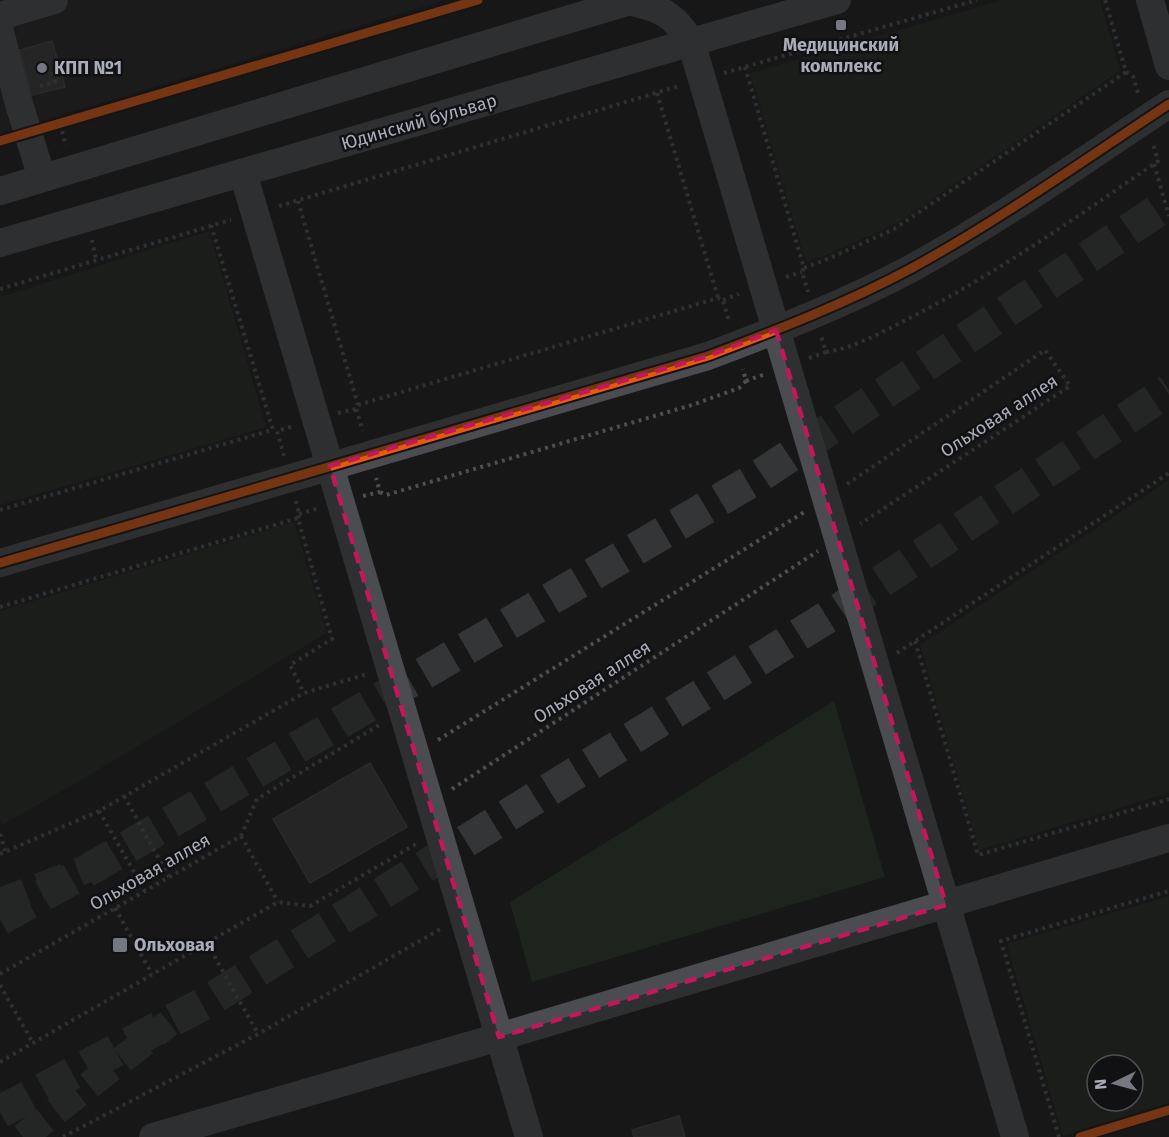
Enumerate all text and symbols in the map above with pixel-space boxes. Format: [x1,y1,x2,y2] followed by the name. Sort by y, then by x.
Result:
[834,18,848,32] marker: Медицинский комплекс
[783,34,899,77] place label: Медицинский комплекс
[54,57,122,79] place label: КПП №1
[35,61,49,75] marker: КПП №1
[339,89,499,155] street label: Юдинский бульвар
[936,370,1062,462] street label: Ольховая аллея
[529,636,655,728] street label: Ольховая аллея
[86,829,214,915] street label: Ольховая аллея
[134,934,215,956] place label: Ольховая
[111,936,129,954] marker: Ольховая
[1085,1053,1145,1113] north arrow
[1091,1078,1110,1090] text: N

